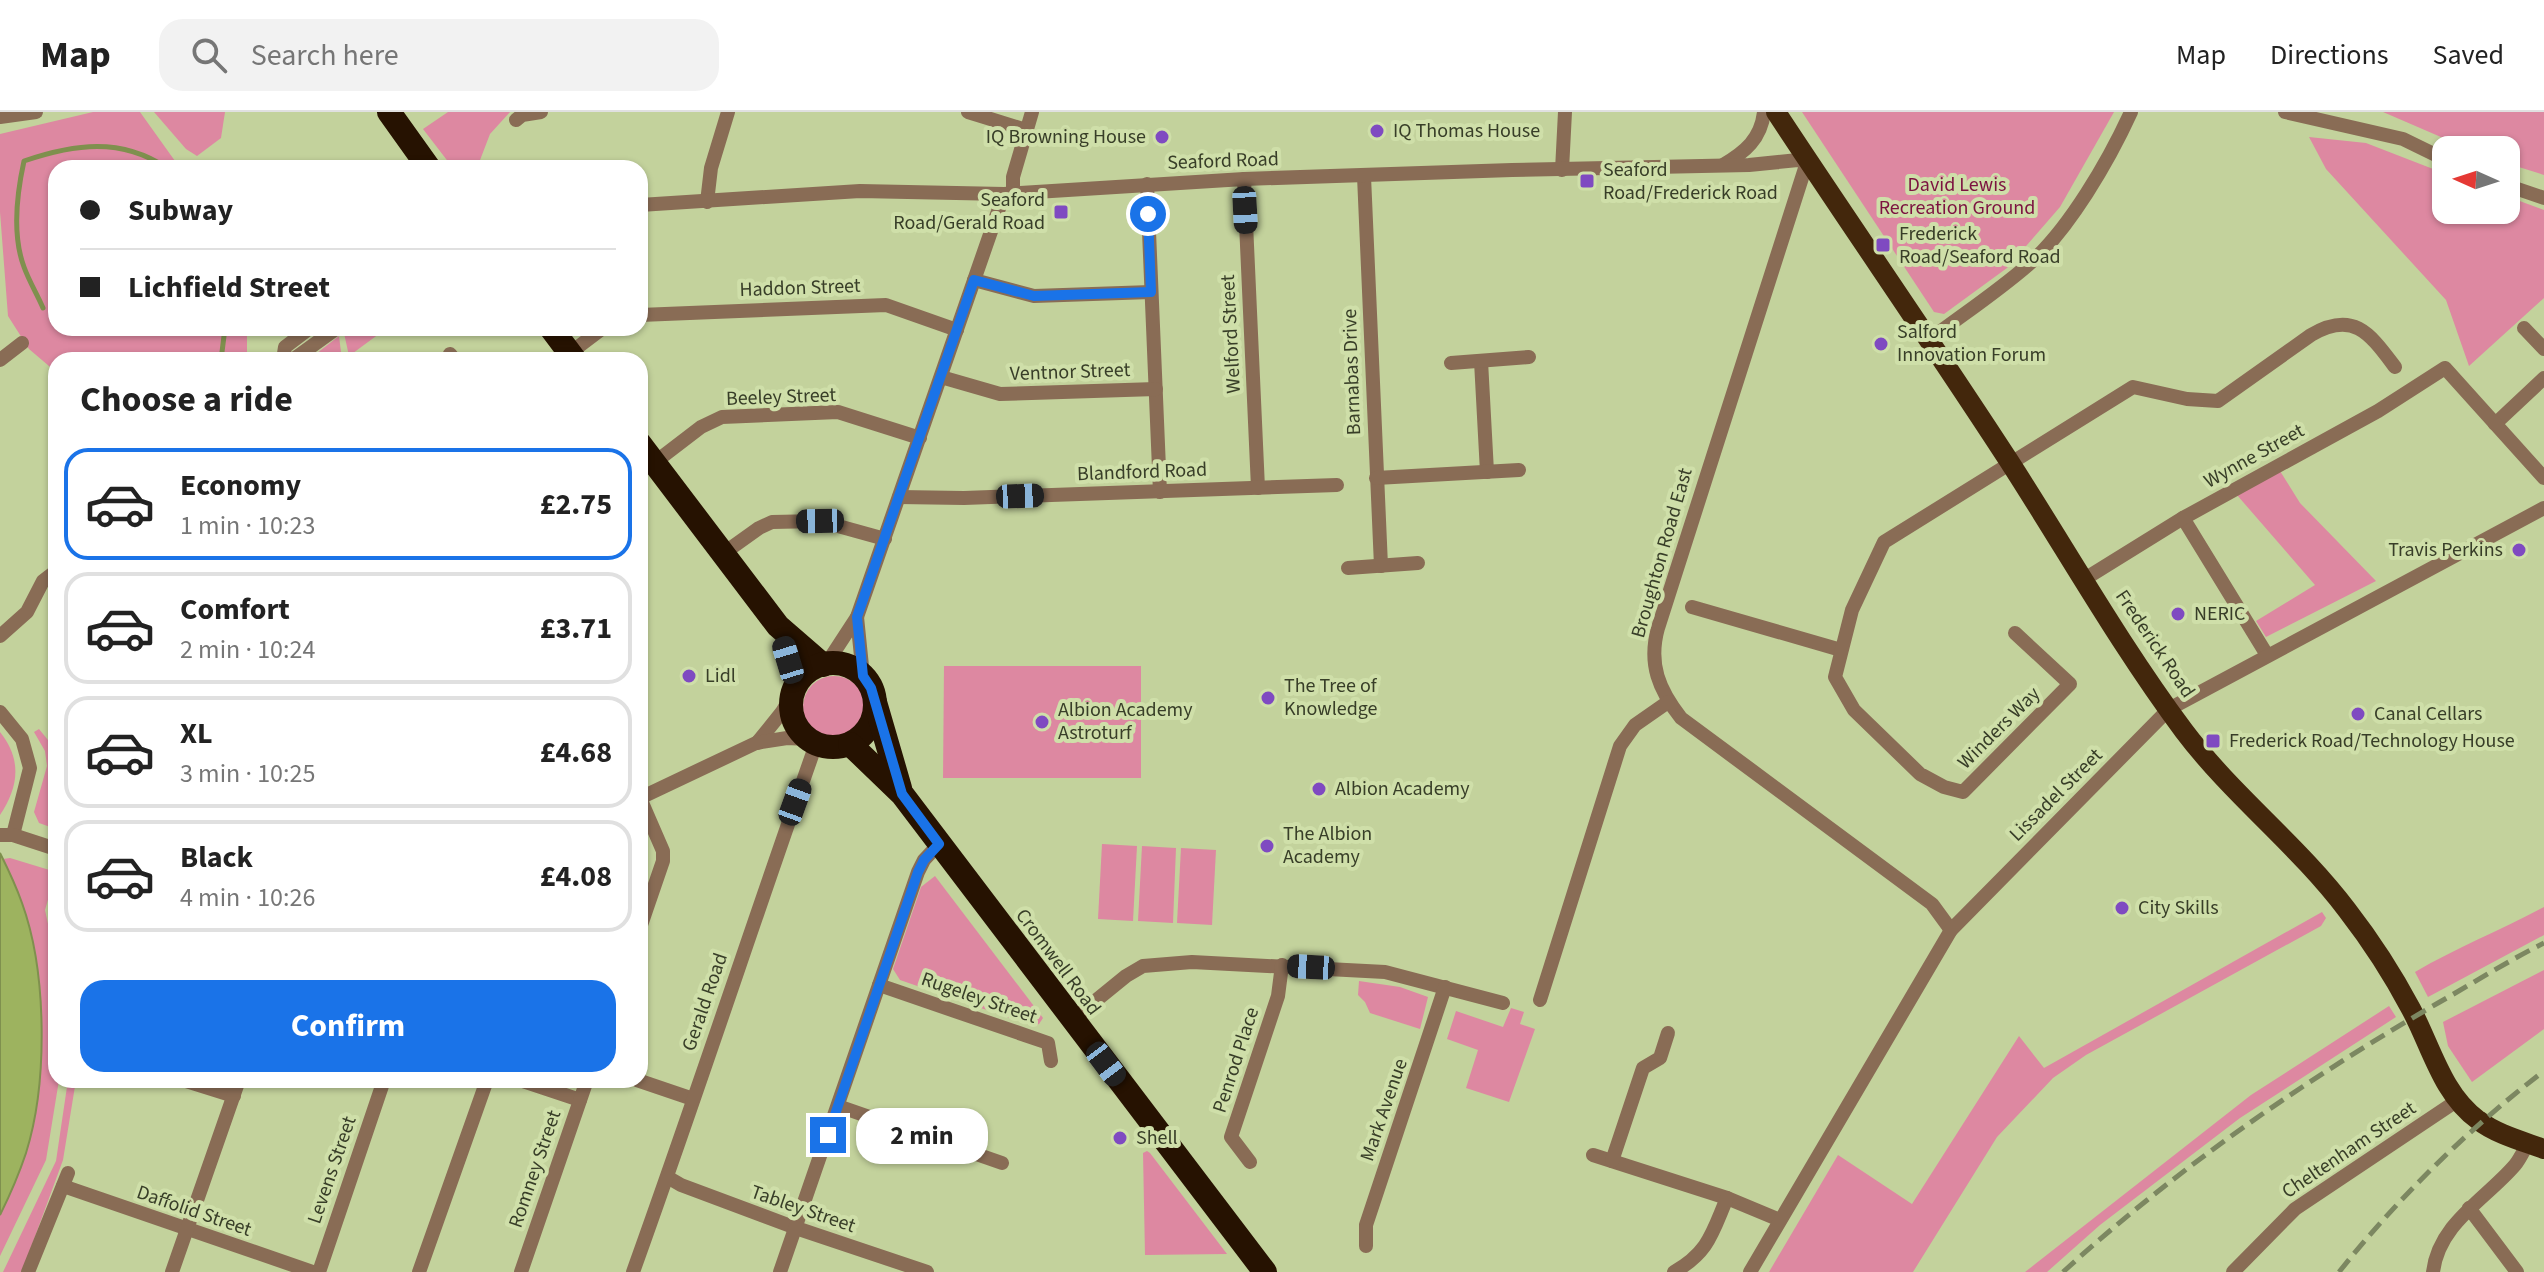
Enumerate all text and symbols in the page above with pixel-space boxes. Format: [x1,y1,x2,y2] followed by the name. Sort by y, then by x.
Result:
[159,19,719,91] search box
[40,28,111,82] text: Map
[187,33,231,77] icon: search
[251,34,399,77] text: Search here
[2176,35,2226,75] text: Map
[2270,35,2389,75] text: Directions
[2433,35,2504,75] text: Saved
[1393,117,1540,145] place label: IQ Thomas House
[1368,122,1386,140] marker: IQ Thomas House
[986,123,1146,151] place label: IQ Browning House
[1153,128,1171,146] marker: IQ Browning House
[2432,136,2520,224] north arrow
[2432,136,2520,224] map controls
[1167,145,1279,177] street label: Seaford Road
[1603,156,1778,207] place label: Seaford Road/Frederick Road
[1879,171,2035,222] park label: David Lewis Recreation Ground
[1578,172,1596,190] marker: Seaford Road/Frederick Road
[1232,185,1258,235] car
[893,186,1045,237] place label: Seaford Road/Gerald Road
[128,189,233,232] text: Subway
[1130,196,1166,232] route start
[1052,203,1070,221] marker: Seaford Road/Gerald Road
[1899,220,2061,271] place label: Frederick Road/Seaford Road
[1874,236,1892,254] marker: Frederick Road/Seaford Road
[128,266,330,309] text: Lichfield Street
[739,272,861,304] street label: Haddon Street
[1214,274,1248,394] street label: Welford Street
[1336,308,1368,436] street label: Barnabas Drive
[1897,318,2046,369] place label: Salford Innovation Forum
[1872,335,1890,353] marker: Salford Innovation Forum
[1009,356,1131,388] street label: Ventnor Street
[80,374,293,425] text: Choose a ride
[725,381,837,413] street label: Beeley Street
[2199,417,2310,495] street label: Wynne Street
[1076,456,1208,488] street label: Blandford Road
[180,464,301,507] text: Economy
[1624,464,1700,641] street label: Broughton Road East
[84,468,156,540] icon: car
[540,483,612,526] text: £2.75
[996,483,1044,509] car
[180,507,315,544] text: 1 min · 10:23
[796,509,844,533] car
[2388,536,2503,564] place label: Travis Perkins
[2510,541,2528,559] marker: Travis Perkins
[2108,584,2202,704] street label: Frederick Road
[180,588,290,631] text: Comfort
[84,592,156,664] icon: car
[2194,600,2246,628] place label: NERIC
[2169,605,2187,623] marker: NERIC
[540,607,612,650] text: £3.71
[180,631,315,668] text: 2 min · 10:24
[770,634,806,686] car
[705,662,736,690] place label: Lidl
[680,667,698,685] marker: Lidl
[1284,672,1378,723] place label: The Tree of Knowledge
[1951,680,2047,776] street label: Winders Way
[1259,689,1277,707] marker: The Tree of Knowledge
[1058,696,1193,747] place label: Albion Academy Astroturf
[2374,700,2483,728] place label: Canal Cellars
[2349,705,2367,723] marker: Canal Cellars
[180,712,213,755] text: XL
[1033,713,1051,731] marker: Albion Academy Astroturf
[84,716,156,788] icon: car
[2229,727,2515,755] place label: Frederick Road/Technology House
[540,731,612,774] text: £4.68
[2204,732,2222,750] marker: Frederick Road/Technology House
[2003,742,2109,848] street label: Lissadel Street
[180,755,315,792] text: 3 min · 10:25
[776,775,814,829] car
[1335,775,1470,803] place label: Albion Academy
[1310,780,1328,798] marker: Albion Academy
[1283,820,1372,871] place label: The Albion Academy
[180,836,253,879] text: Black
[1258,837,1276,855] marker: The Albion Academy
[84,840,156,912] icon: car
[540,855,612,898] text: £4.08
[180,879,315,916] text: 4 min · 10:26
[2138,894,2219,922] place label: City Skills
[2113,899,2131,917] marker: City Skills
[1009,903,1107,1021] street label: Cromwell Road
[675,949,735,1055] street label: Gerald Road
[1286,954,1336,980] car
[917,965,1041,1031] street label: Rugeley Street
[80,980,616,1072] button: Confirm
[1206,1004,1266,1116] street label: Penrod Place
[1082,1038,1130,1090] car
[1353,1055,1415,1165] street label: Mark Avenue
[2276,1095,2422,1205] street label: Cheltenham Street
[502,1106,568,1232] street label: Romney Street
[856,1107,988,1163] callout: 2 min
[301,1112,364,1228] street label: Levens Street
[810,1117,846,1153] route end
[890,1117,954,1154] text: 2 min
[1136,1124,1178,1152] place label: Shell
[1111,1129,1129,1147] marker: Shell
[133,1178,255,1244] street label: Daffolid Street
[747,1178,859,1240] street label: Tabley Street

